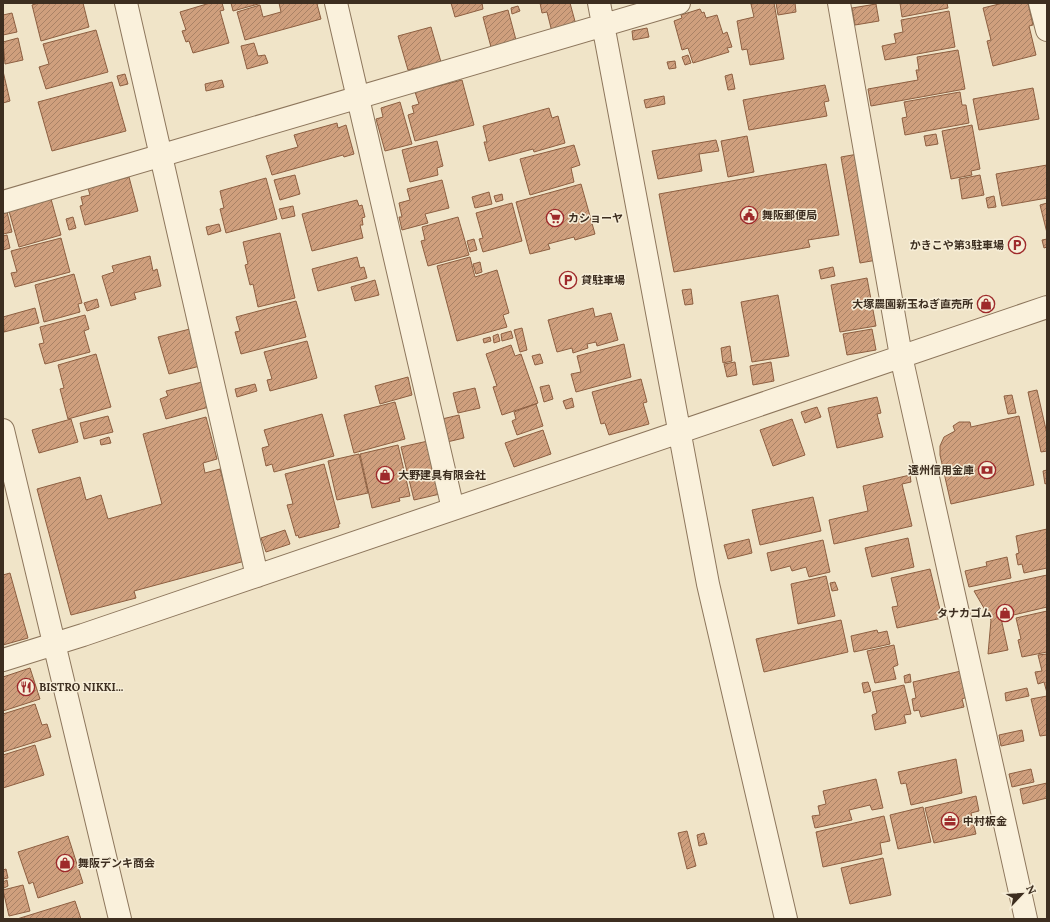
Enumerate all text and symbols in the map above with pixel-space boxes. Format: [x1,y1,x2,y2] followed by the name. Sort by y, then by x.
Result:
[739,205,759,225] public building icon: 舞阪郵便局
[545,208,565,228] supermarket icon: カショーヤ
[762,208,817,222] place label: 舞阪郵便局
[568,211,623,225] place label: カショーヤ
[1007,235,1027,255] parking icon: かきこや第3駐車場
[910,238,1004,252] place label: かきこや第3駐車場
[558,270,578,290] parking icon: 貸駐車場
[581,273,625,287] place label: 貸駐車場
[976,294,996,314] shop icon: 大塚農園新玉ねぎ直売所
[852,297,973,311] place label: 大塚農園新玉ねぎ直売所
[977,460,997,480] bank icon: 遠州信用金庫
[908,463,974,477] place label: 遠州信用金庫
[375,465,395,485] shop icon: 大野建具有限会社
[398,468,486,482] place label: 大野建具有限会社
[995,603,1015,623] shop icon: タナカゴム
[937,606,992,620] place label: タナカゴム
[16,677,36,697] restaurant icon: BISTRO NIKKI...
[39,680,124,694] place label: BISTRO NIKKI...
[940,811,960,831] office icon: 中村板金
[963,814,1007,828] place label: 中村板金
[55,853,75,873] shop icon: 舞阪デンキ商会
[78,856,155,870] place label: 舞阪デンキ商会
[1002,874,1042,914] north arrow
[1023,883,1039,897] text: N

